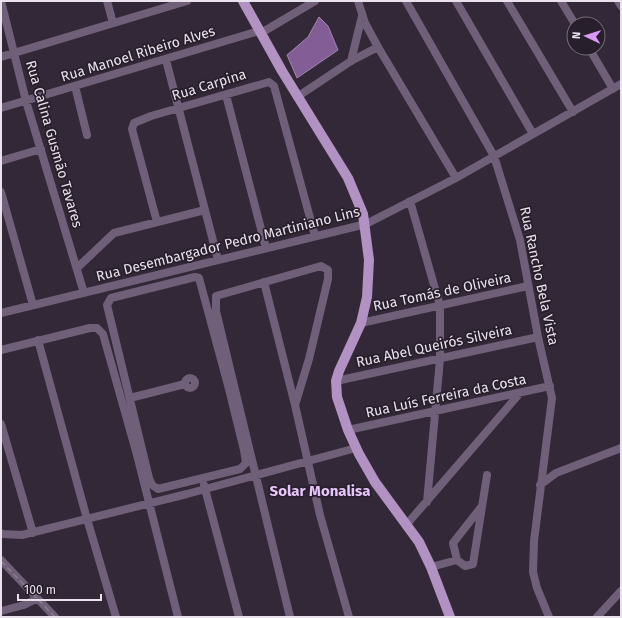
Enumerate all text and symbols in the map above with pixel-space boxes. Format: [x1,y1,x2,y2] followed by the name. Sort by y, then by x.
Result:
[566,16,606,56] north arrow
[59,22,218,86] street label: Rua Manoel Ribeiro Alves
[570,31,583,39] text: N
[22,58,86,230] street label: Rua Calina Gusmão Tavares
[170,66,248,104] street label: Rua Carpina
[94,203,362,285] street label: Rua Desembargador Pedro Martiniano Lins
[516,205,562,347] street label: Rua Rancho Bela Vista
[371,269,513,315] street label: Rua Tomás de Oliveira
[354,321,514,371] street label: Rua Abel Queirós Silveira
[364,371,528,421] street label: Rua Luís Ferreira da Costa
[270,482,370,500] district label: Solar Monalisa
[18,576,101,602] scale bar
[24,583,56,597] text: 100 m

